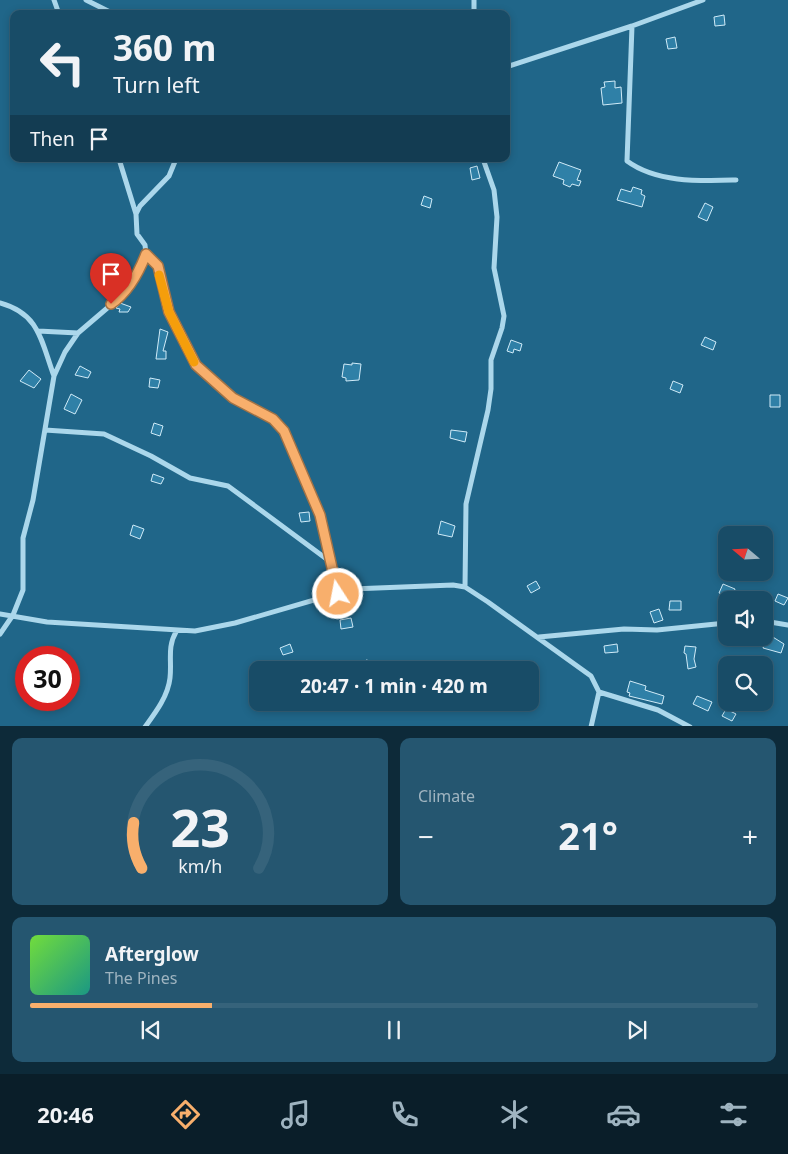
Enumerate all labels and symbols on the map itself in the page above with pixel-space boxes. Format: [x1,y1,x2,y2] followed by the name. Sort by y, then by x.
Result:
[90,253,132,304] pin
[718,526,772,581] north arrow
[311,567,363,619] position arrow
[15,646,80,711] speed limit sign: 30

